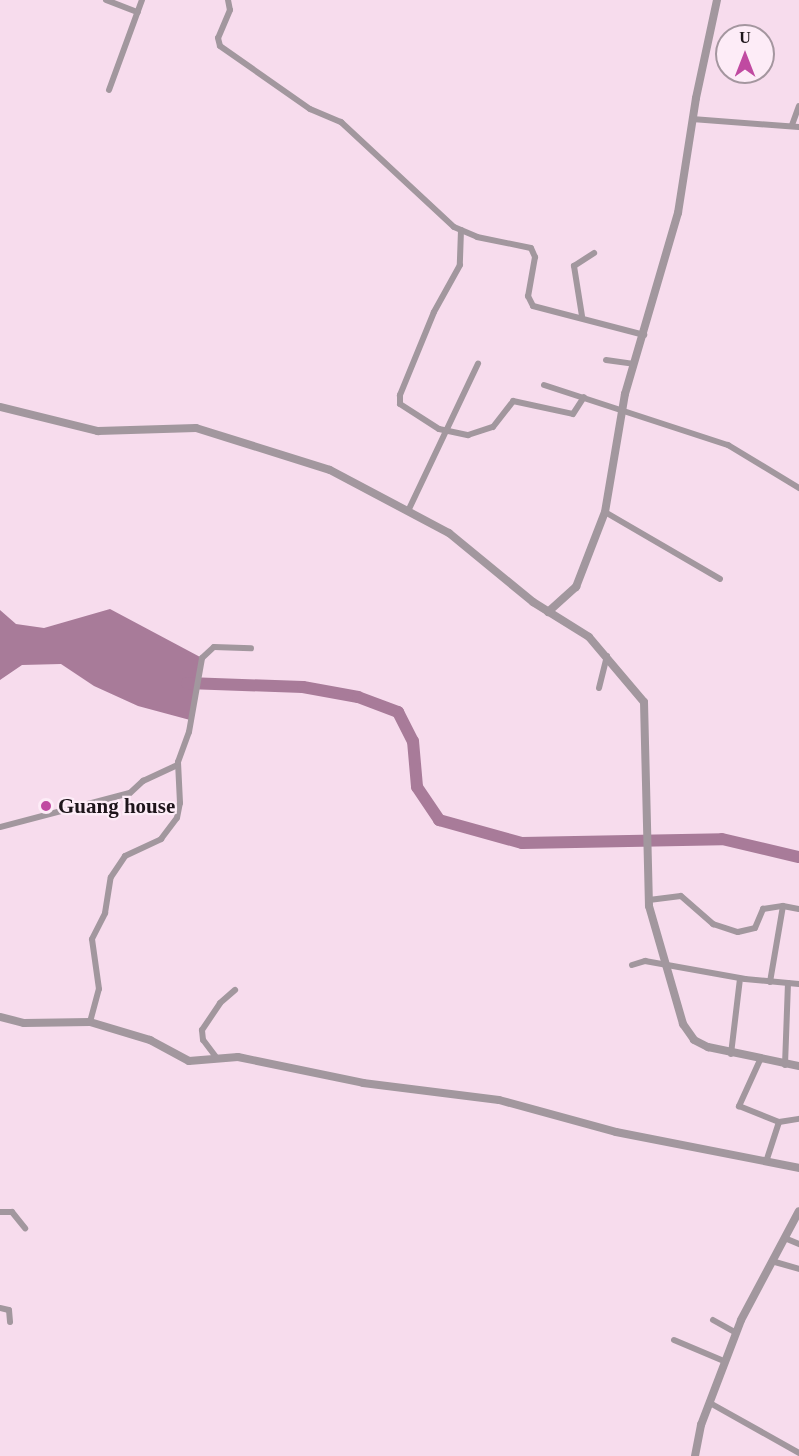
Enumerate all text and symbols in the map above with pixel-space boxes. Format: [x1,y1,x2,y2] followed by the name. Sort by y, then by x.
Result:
[715,24,775,84] north arrow
[739,29,751,46] text: U
[58,793,175,819] place label: Guang house
[39,799,53,813] marker: Guang house

